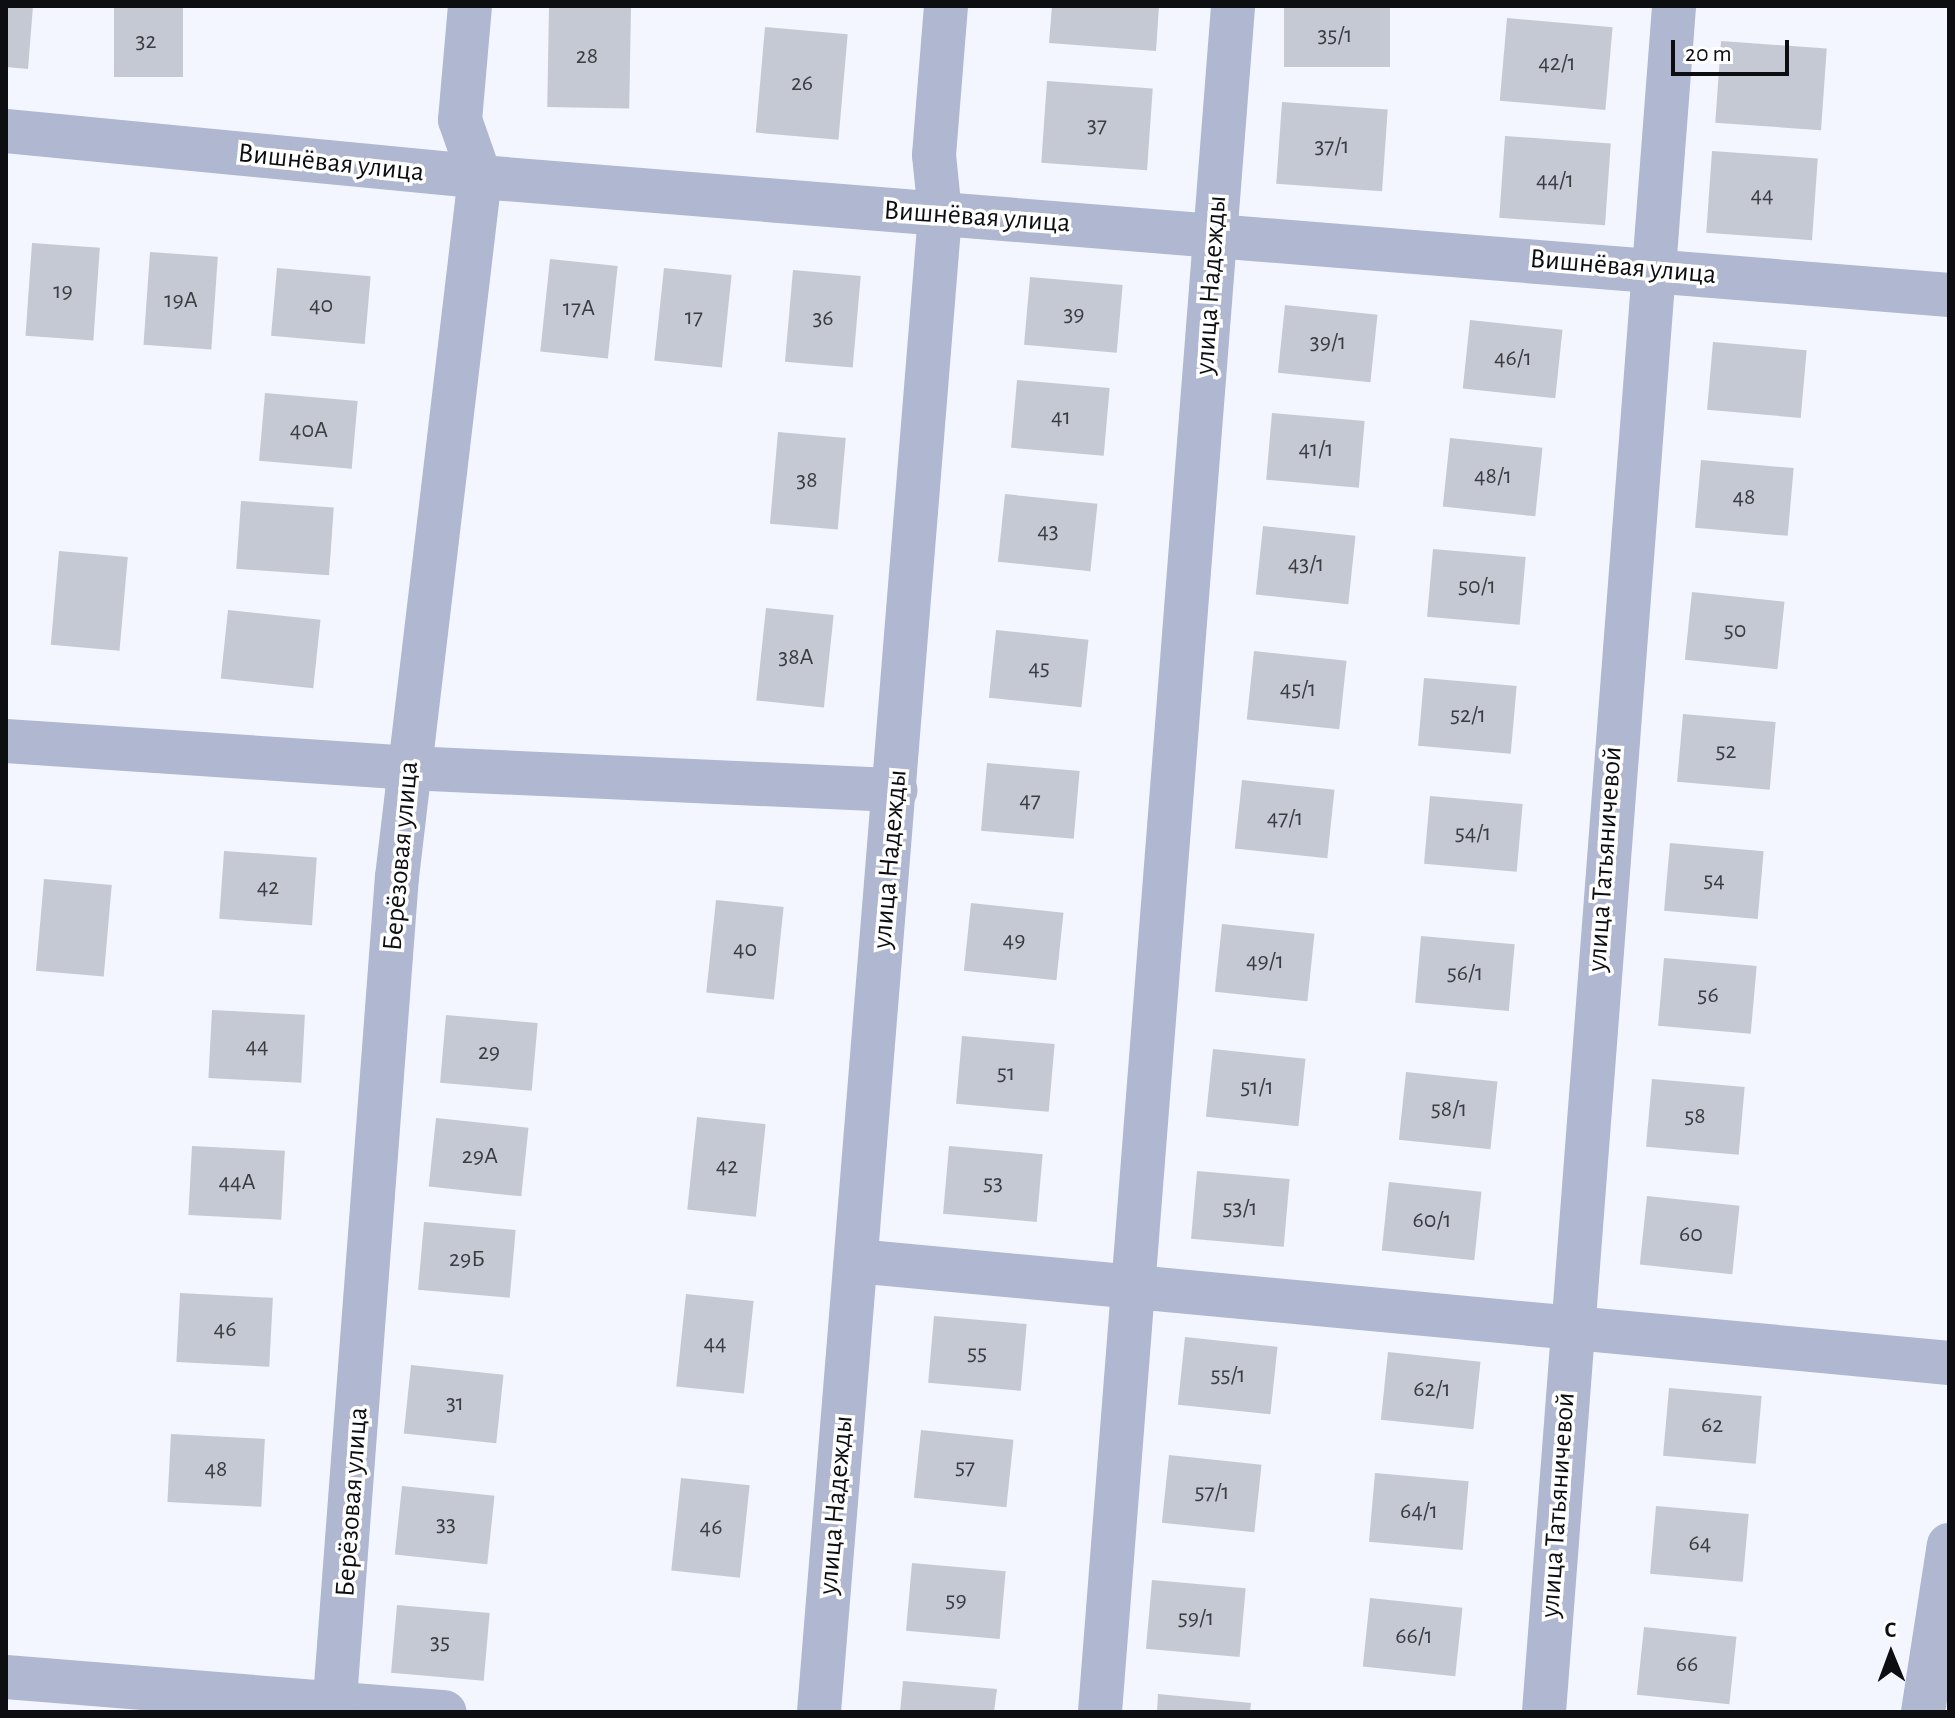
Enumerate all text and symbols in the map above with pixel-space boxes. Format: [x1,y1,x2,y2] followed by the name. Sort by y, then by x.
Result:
[1317,22,1353,50] house number: 35/1
[1675,24,1793,74] scale bar
[136,28,156,56] house number: 32
[1685,42,1732,66] text: 20 m
[576,43,598,71] house number: 28
[1538,50,1576,78] house number: 42/1
[791,70,813,98] house number: 26
[1087,112,1107,140] house number: 37
[1314,133,1350,161] house number: 37/1
[236,137,426,189] street label: Вишнёвая улица
[1536,167,1574,195] house number: 44/1
[1750,182,1774,210] house number: 44
[882,194,1072,240] street label: Вишнёвая улица
[1188,194,1234,376] street label: улица Надежды
[1528,242,1718,292] street label: Вишнёвая улица
[53,278,73,306] house number: 19
[164,287,198,315] house number: 19А
[309,292,333,320] house number: 40
[563,295,595,323] house number: 17А
[1063,301,1085,329] house number: 39
[685,304,703,332] house number: 17
[812,305,834,333] house number: 36
[1310,329,1346,357] house number: 39/1
[1494,345,1532,373] house number: 46/1
[1051,404,1071,432] house number: 41
[290,417,328,445] house number: 40А
[1299,436,1333,464] house number: 41/1
[1474,463,1512,491] house number: 48/1
[796,467,818,495] house number: 38
[1733,484,1755,512] house number: 48
[1037,518,1059,546] house number: 43
[1288,551,1324,579] house number: 43/1
[1458,573,1496,601] house number: 50/1
[1724,617,1746,645] house number: 50
[778,644,814,672] house number: 38А
[1028,655,1050,683] house number: 45
[1280,676,1316,704] house number: 45/1
[1450,702,1486,730] house number: 52/1
[1716,738,1736,766] house number: 52
[1580,745,1630,973] street label: улица Татьяничевой
[376,760,426,952] street label: Берёзовая улица
[865,768,915,950] street label: улица Надежды
[1019,787,1041,815] house number: 47
[1267,805,1303,833] house number: 47/1
[1455,820,1491,848] house number: 54/1
[1703,867,1725,895] house number: 54
[257,874,279,902] house number: 42
[1003,927,1025,955] house number: 49
[733,936,757,964] house number: 40
[1246,948,1284,976] house number: 49/1
[1447,960,1483,988] house number: 56/1
[1697,982,1719,1010] house number: 56
[245,1033,269,1061] house number: 44
[478,1039,500,1067] house number: 29
[997,1060,1015,1088] house number: 51
[1240,1074,1274,1102] house number: 51/1
[1431,1096,1467,1124] house number: 58/1
[1684,1103,1706,1131] house number: 58
[462,1143,498,1171] house number: 29А
[716,1153,738,1181] house number: 42
[218,1169,256,1197] house number: 44А
[983,1170,1003,1198] house number: 53
[1222,1195,1258,1223] house number: 53/1
[1412,1207,1452,1235] house number: 60/1
[1679,1221,1703,1249] house number: 60
[449,1246,485,1274] house number: 29Б
[214,1316,236,1344] house number: 46
[703,1330,727,1358] house number: 44
[967,1340,987,1368] house number: 55
[1210,1362,1246,1390] house number: 55/1
[1413,1376,1451,1404] house number: 62/1
[446,1390,464,1418] house number: 31
[1533,1391,1583,1619] street label: улица Татьяничевой
[329,1406,375,1598] street label: Берёзовая улица
[1701,1412,1723,1440] house number: 62
[811,1414,861,1596] street label: улица Надежды
[955,1454,975,1482] house number: 57
[205,1456,227,1484] house number: 48
[1194,1479,1230,1507] house number: 57/1
[1400,1498,1438,1526] house number: 64/1
[436,1511,456,1539] house number: 33
[700,1514,722,1542] house number: 46
[1689,1530,1711,1558] house number: 64
[945,1587,967,1615] house number: 59
[1178,1605,1214,1633] house number: 59/1
[1851,1614,1931,1694] north arrow
[1884,1619,1897,1641] text: С
[1395,1623,1433,1651] house number: 66/1
[430,1629,450,1657] house number: 35
[1676,1651,1698,1679] house number: 66

